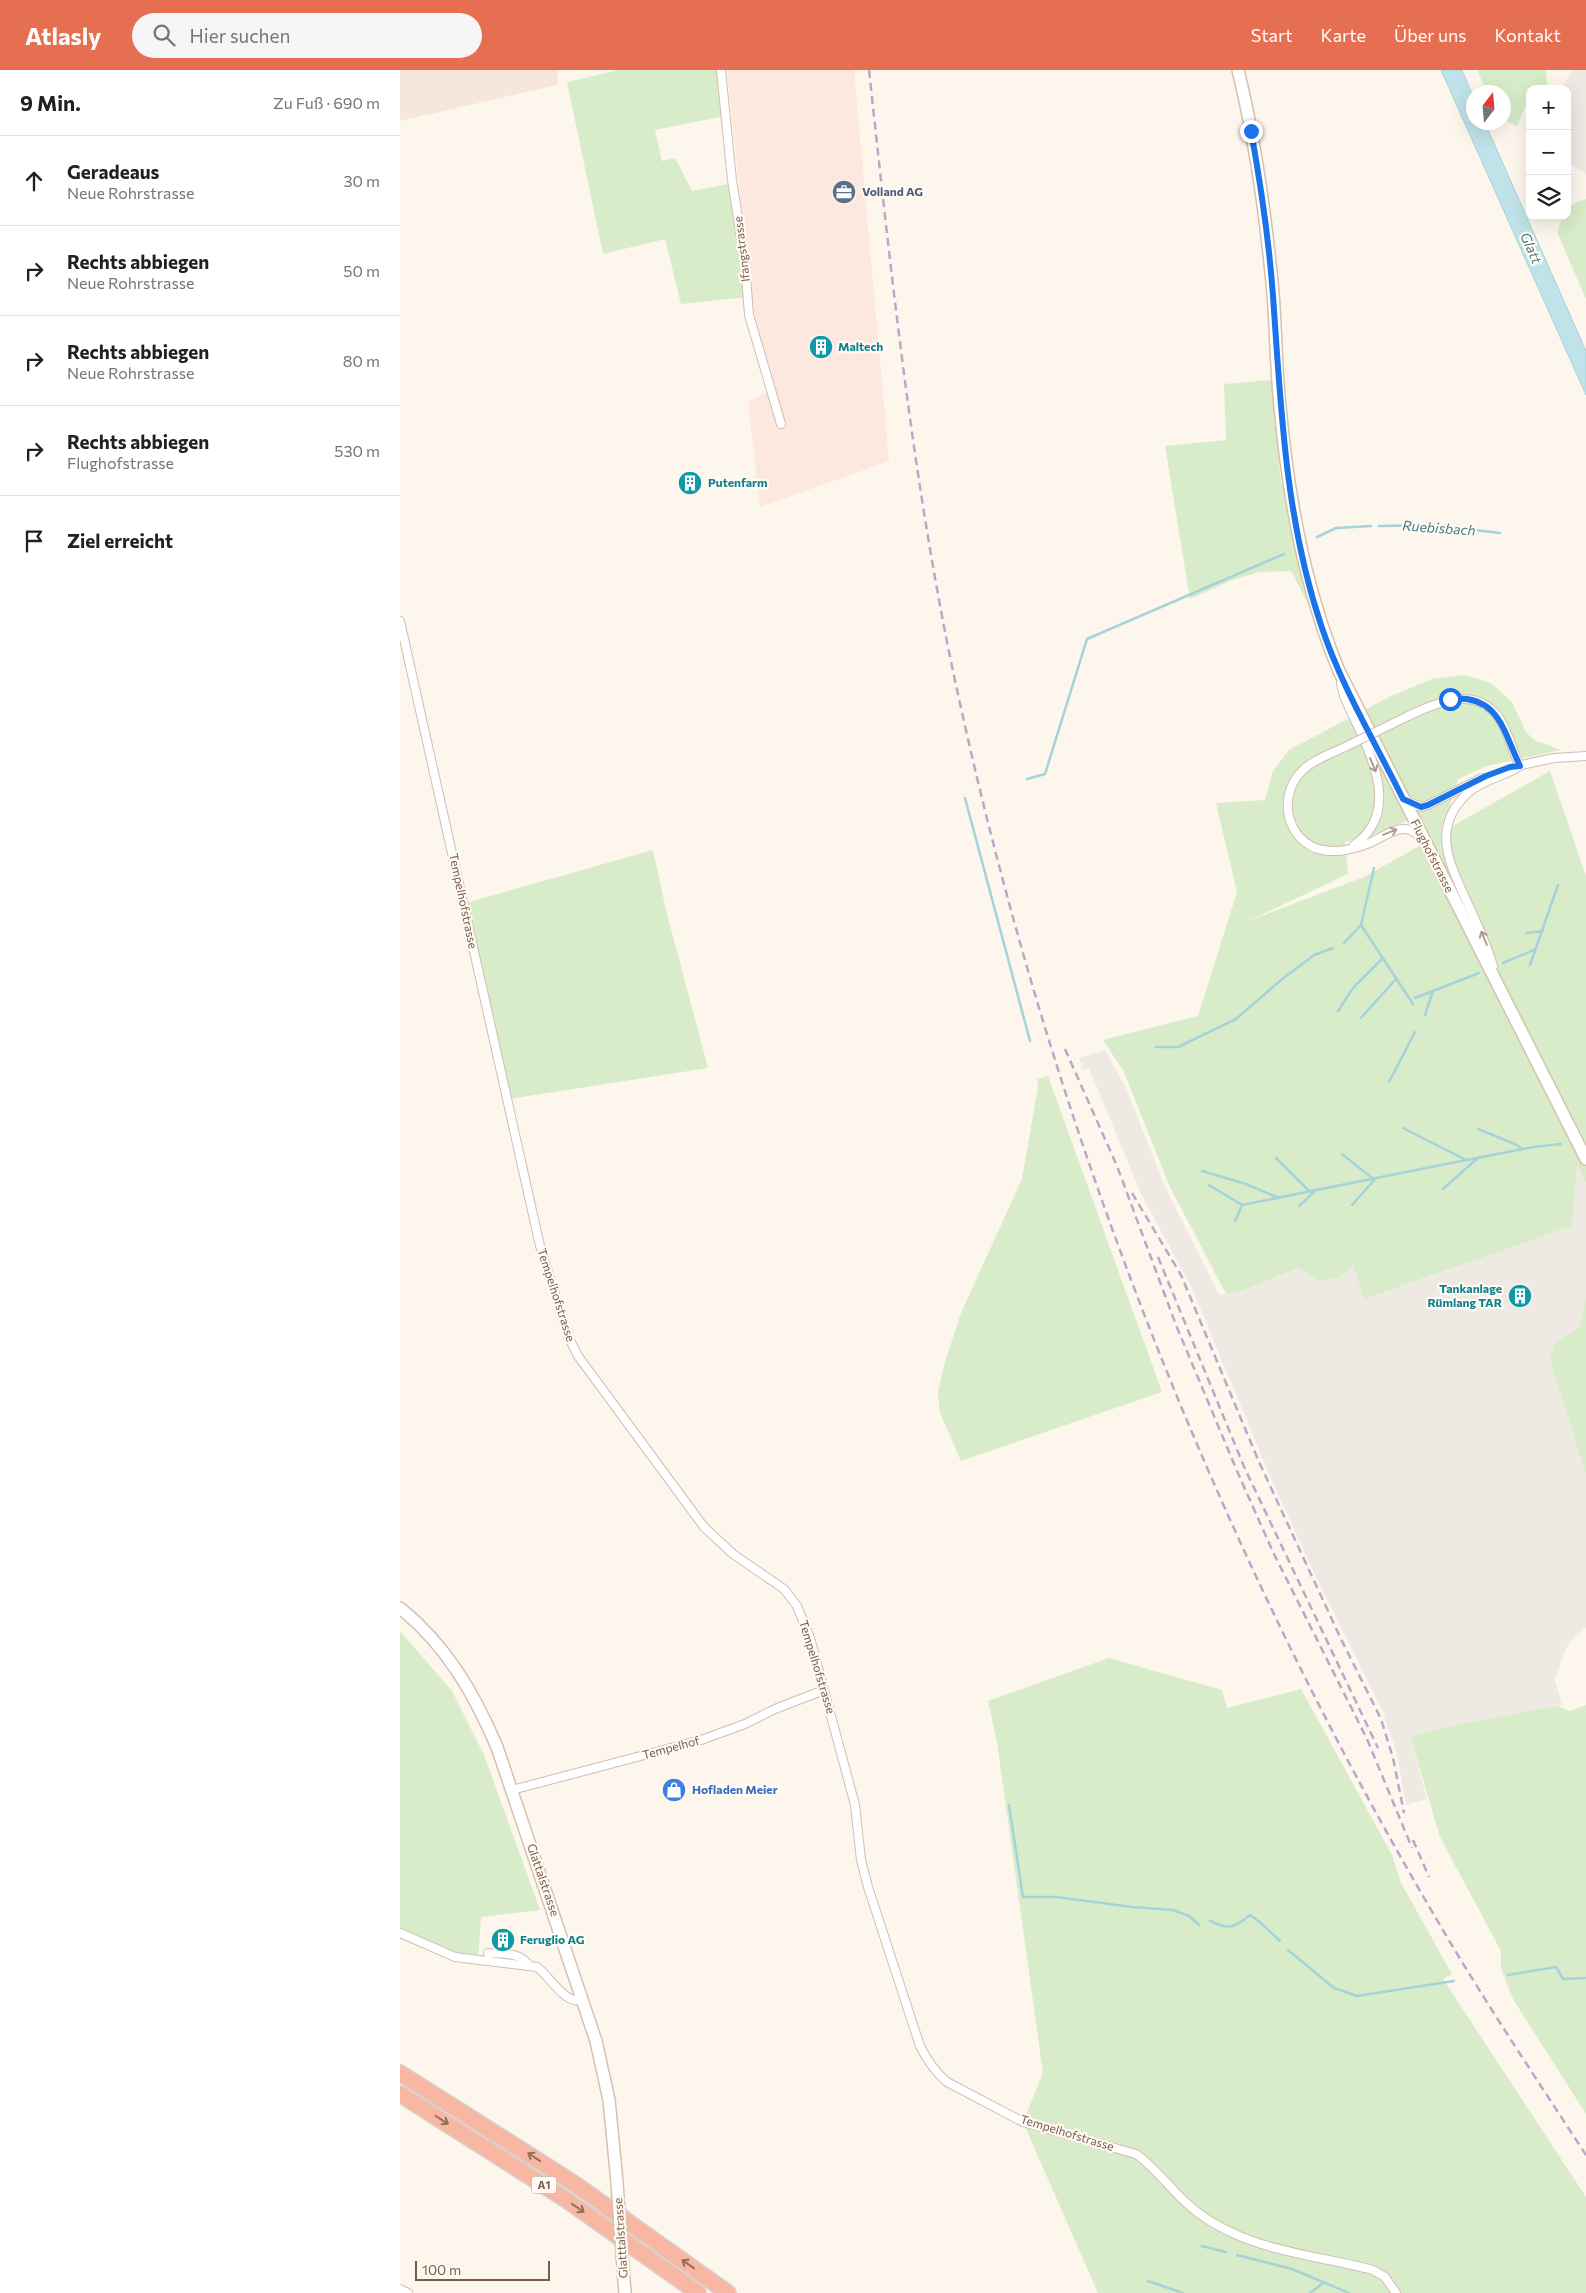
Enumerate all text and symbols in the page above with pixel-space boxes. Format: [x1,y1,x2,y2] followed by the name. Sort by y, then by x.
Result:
[132,13,482,58] search box
[25,21,102,50] text: Atlasly
[150,21,178,49] icon: search
[190,24,290,47] text: Hier suchen
[1251,24,1293,46] text: Start
[1321,24,1366,46] text: Karte
[1394,24,1467,46] text: Über uns
[1495,24,1561,46] text: Kontakt
[1466,85,1511,130] north arrow
[1526,85,1571,220] map controls
[1526,85,1571,130] button: +
[20,90,81,115] text: 9 Min.
[273,93,380,112] text: Zu Fuß · 690 m
[1240,120,1263,143] route end
[1526,130,1571,175] button: −
[67,160,159,183] text: Geradeaus
[20,167,48,195] icon: ahead
[343,171,380,190] text: 30 m
[1526,175,1571,220] button: layers
[831,179,857,205] office icon: Volland AG
[67,183,194,202] text: Neue Rohrstrasse
[862,184,923,198] place label: Volland AG
[730,215,752,283] street label: Ifangstrasse
[1517,229,1546,266] water label: Glatt
[67,250,209,273] text: Rechts abbiegen
[20,257,48,285] icon: right
[343,261,380,280] text: 50 m
[67,273,194,292] text: Neue Rohrstrasse
[808,334,834,360] building icon: Maltech
[838,339,883,353] place label: Maltech
[67,340,209,363] text: Rechts abbiegen
[20,347,48,375] icon: right
[343,351,380,370] text: 80 m
[67,363,194,382] text: Neue Rohrstrasse
[67,430,209,453] text: Rechts abbiegen
[20,437,48,465] icon: right
[334,441,380,460] text: 530 m
[67,453,174,472] text: Flughofstrasse
[677,470,703,496] building icon: Putenfarm
[708,475,767,489] place label: Putenfarm
[1402,516,1476,539] water label: Ruebisbach
[20,527,48,555] icon: arrive
[67,529,173,552] text: Ziel erreicht
[1439,688,1462,711] route start
[1369,757,1379,772] one-way arrow
[1408,817,1457,894] street label: Flughofstrasse
[1383,827,1398,836] one-way arrow
[447,852,481,950] street label: Tempelhofstrasse
[1478,931,1488,946] one-way arrow
[535,1246,579,1343] street label: Tempelhofstrasse
[1427,1281,1503,1309] place label: Tankanlage Rümlang TAR
[1507,1283,1533,1309] building icon: Tankanlage Rümlang TAR
[797,1618,839,1715] street label: Tempelhofstrasse
[641,1733,701,1761] street label: Tempelhof
[661,1777,687,1803] shop icon: Hofladen Meier
[692,1782,778,1796] place label: Hofladen Meier
[525,1842,563,1918] street label: Glattalstrasse
[490,1927,516,1953] building icon: Feruglio AG
[520,1932,585,1946] place label: Feruglio AG
[1019,2111,1116,2153] street label: Tempelhofstrasse
[434,2115,448,2125] one-way arrow
[528,2152,542,2162] one-way arrow
[532,2176,556,2194] road number: A1
[610,2197,630,2279] street label: Glatttalstrasse
[571,2203,585,2213] one-way arrow
[415,2258,550,2281] scale bar
[682,2259,696,2269] one-way arrow
[422,2261,461,2278] text: 100 m

